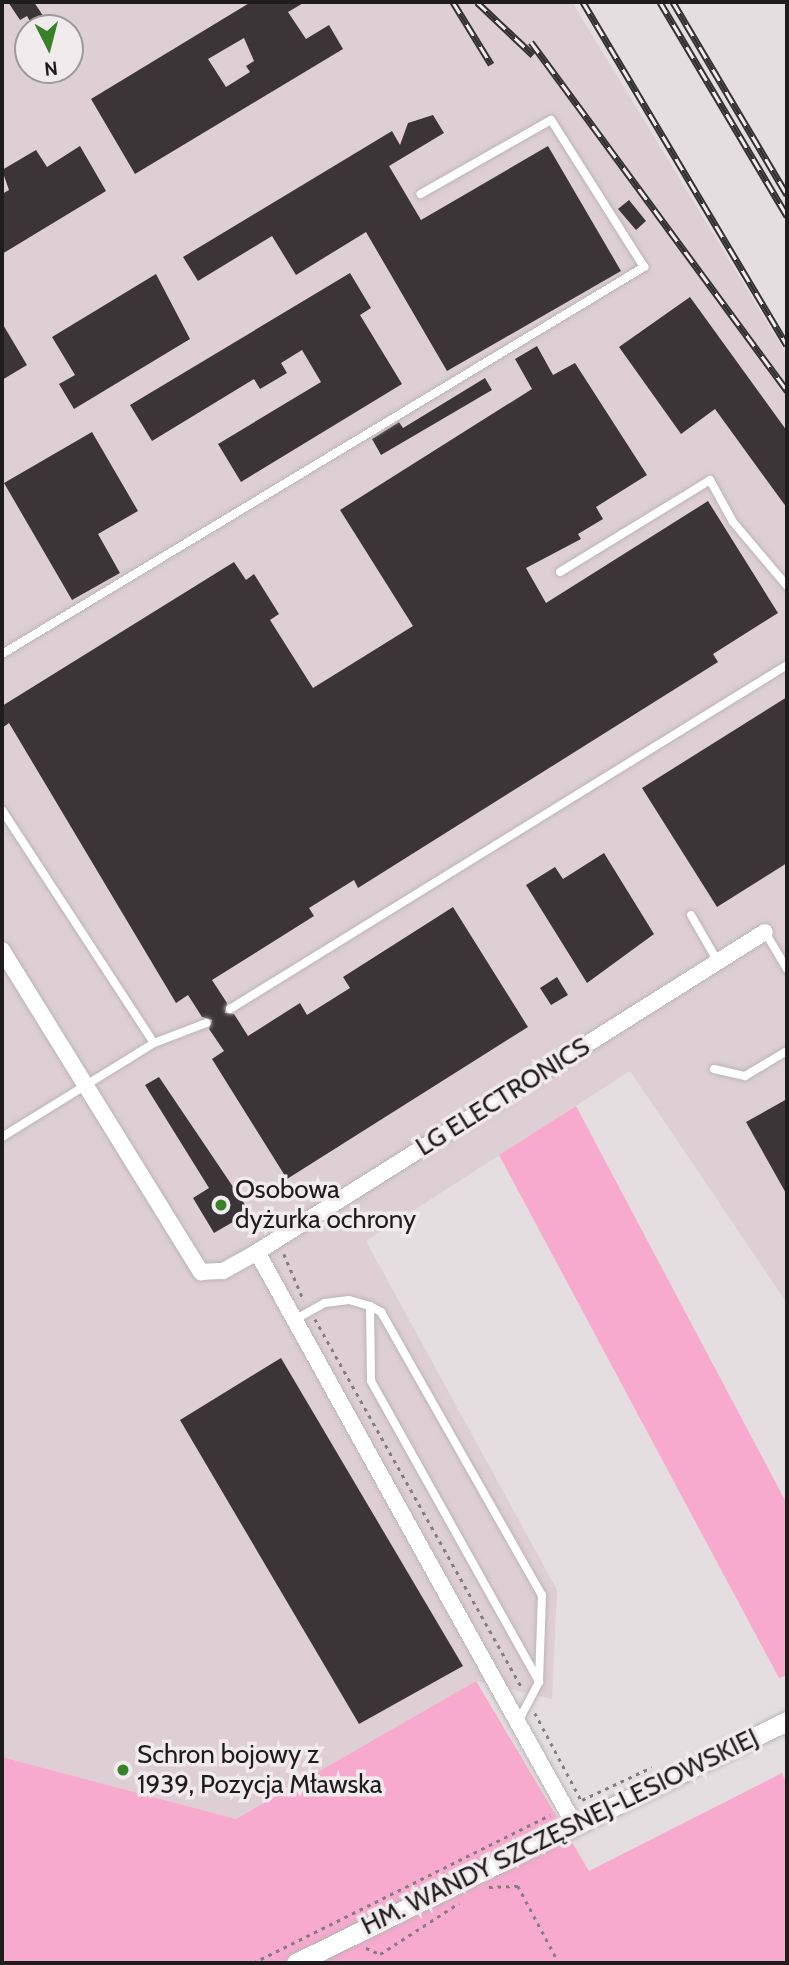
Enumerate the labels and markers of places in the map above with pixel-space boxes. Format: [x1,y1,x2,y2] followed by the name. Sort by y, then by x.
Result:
[235,1174,416,1236] place label: Osobowa dyżurka ochrony
[213,1197,229,1213] marker: Osobowa dyżurka ochrony
[137,1739,382,1800] place label: Schron bojowy z 1939, Pozycja Mławska
[115,1762,131,1778] marker: Schron bojowy z 1939, Pozycja Mławska

